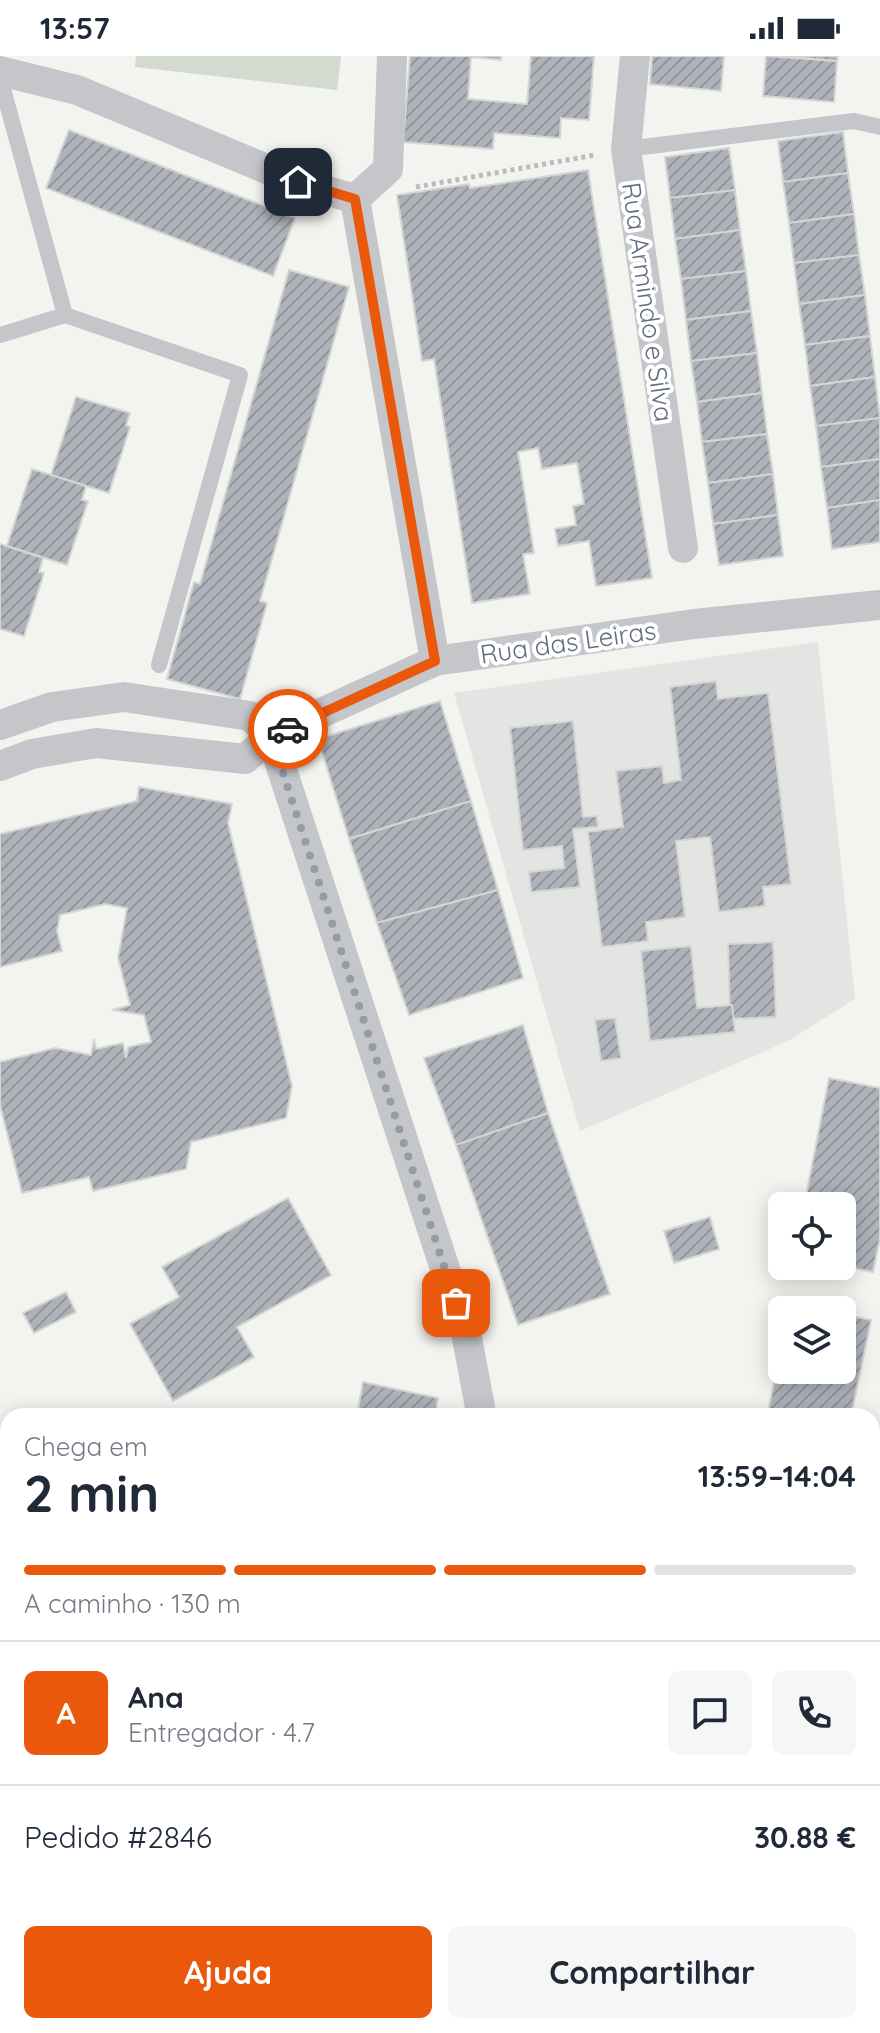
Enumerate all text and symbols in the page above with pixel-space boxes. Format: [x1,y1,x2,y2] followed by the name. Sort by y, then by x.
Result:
[40,9,110,47] text: 13:57
[264,148,332,216] pin
[276,160,320,204] icon: home
[615,180,681,424] street label: Rua Armindo e Silva
[478,613,658,671] street label: Rua das Leiras
[248,689,328,769] courier
[266,707,310,751] icon: car
[768,1192,856,1384] map controls
[768,1192,856,1280] button: locate
[422,1269,490,1337] pin
[434,1281,478,1325] icon: bag
[768,1296,856,1384] button: layers
[24,1430,148,1463] text: Chega em
[698,1457,856,1495] text: 13:59–14:04
[24,1460,159,1525] text: 2 min
[24,1587,241,1620] text: A caminho · 130 m
[668,1671,752,1755] button: chat
[772,1671,856,1755] button: phone
[128,1678,184,1716] text: Ana
[56,1694,76,1732] text: A
[128,1716,315,1749] text: Entregador · 4.7
[24,1818,212,1856] text: Pedido #2846
[754,1818,856,1856] text: 30.88 €
[24,1926,432,2018] button: Ajuda
[448,1926,856,2018] button: Compartilhar

